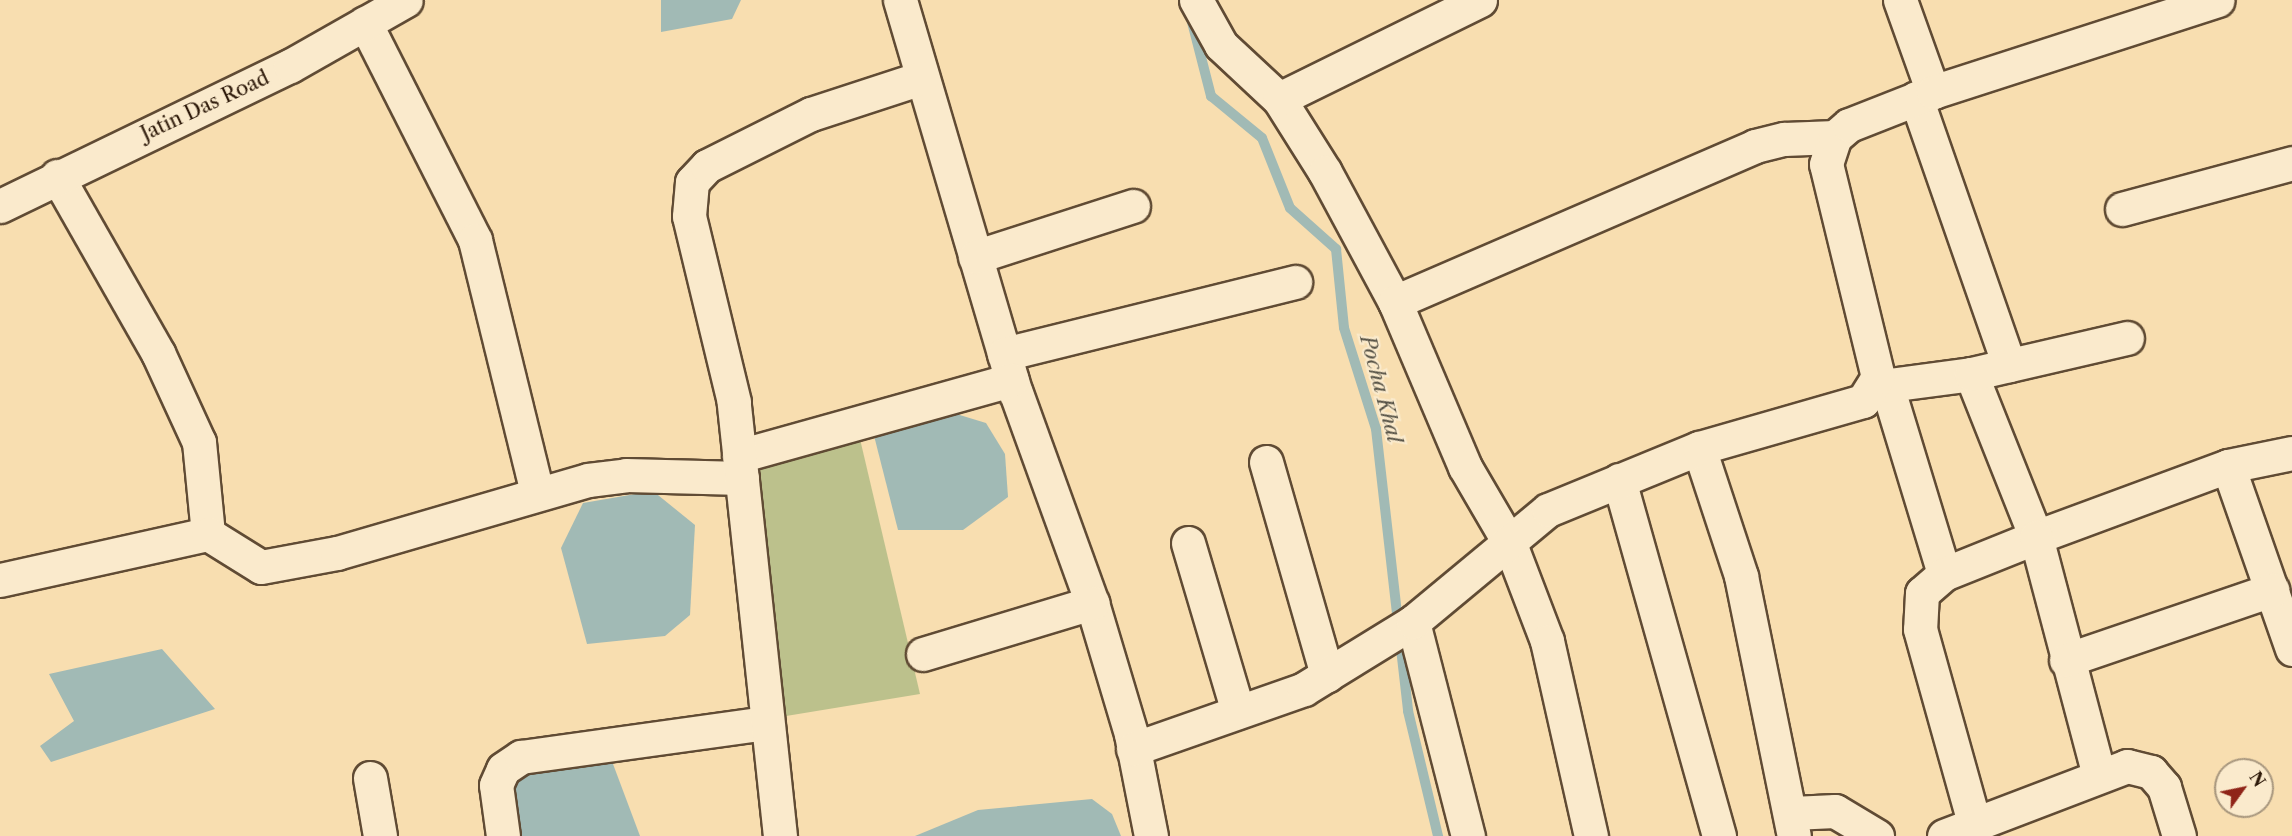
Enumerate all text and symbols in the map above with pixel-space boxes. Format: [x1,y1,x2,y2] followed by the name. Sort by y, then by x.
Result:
[137,66,273,146] street label: Jatin Das Road
[1355,332,1407,446] water label: Pocha Khal
[2214,758,2274,818] north arrow
[2245,768,2270,791] text: N

